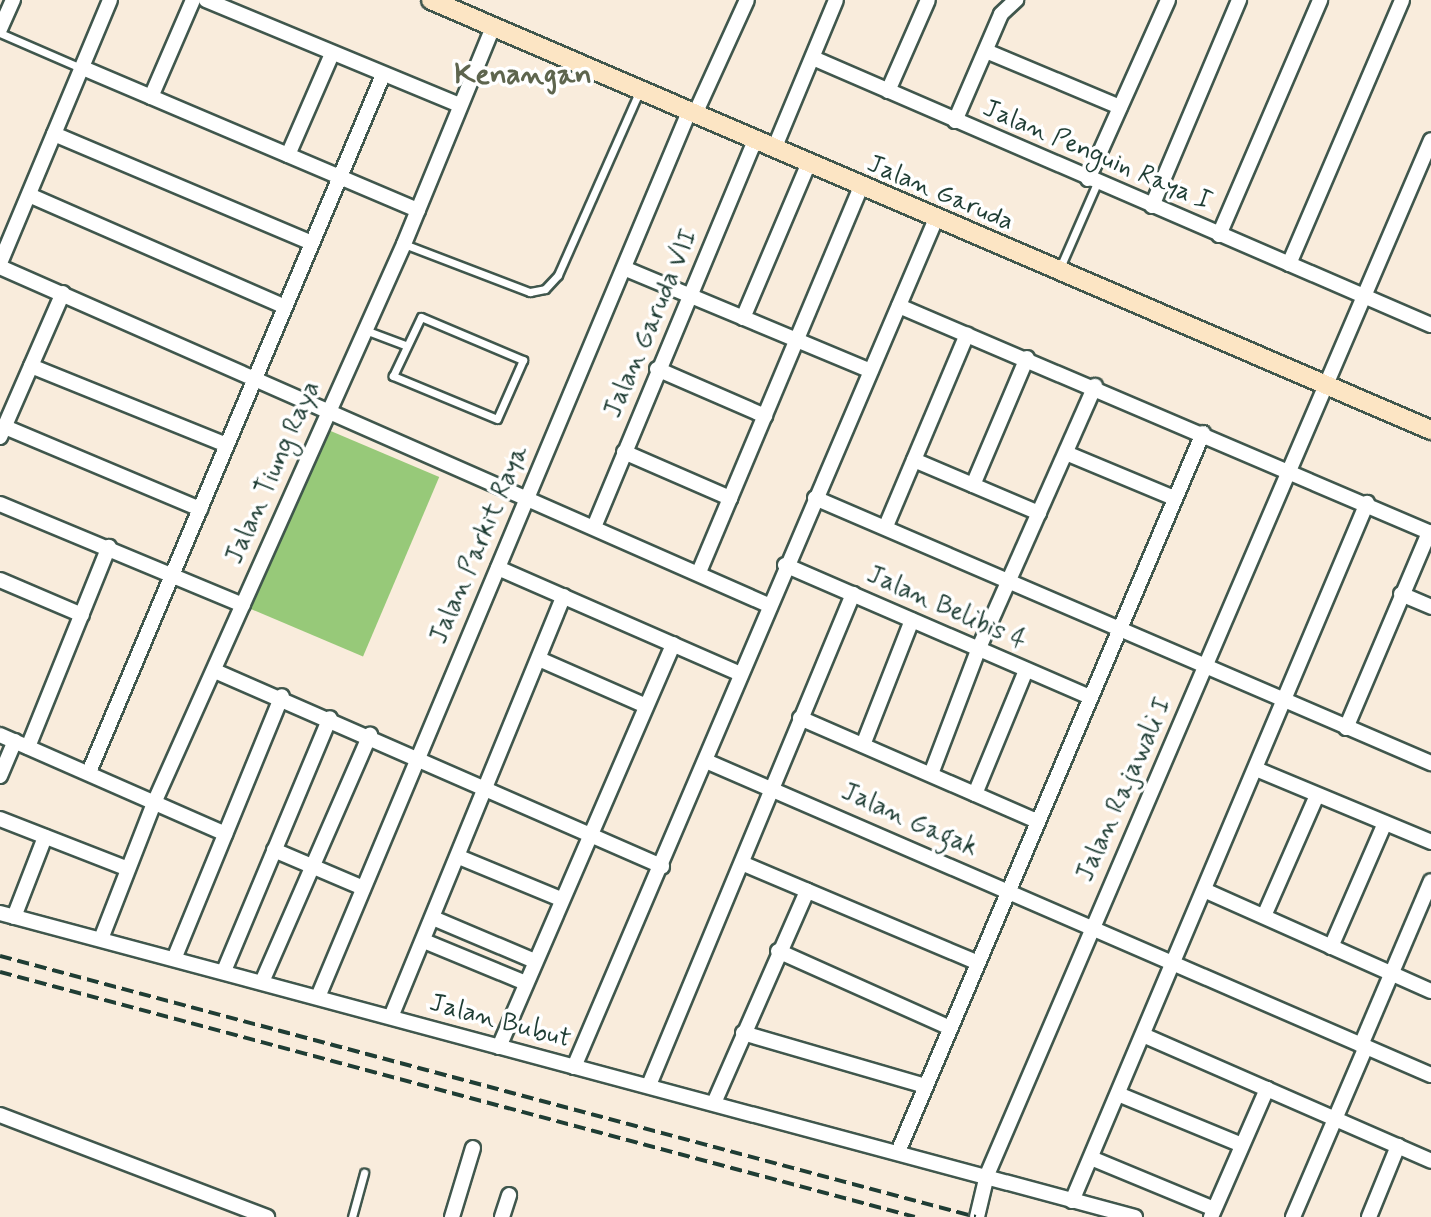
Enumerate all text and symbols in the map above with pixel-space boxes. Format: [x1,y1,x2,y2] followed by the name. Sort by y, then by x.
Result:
[454,57,592,93] district label: Kenangan
[981,95,1213,217] street label: Jalan Penguin Raya I
[864,150,1016,238] street label: Jalan Garuda
[598,224,706,424] street label: Jalan Garuda VII
[221,379,327,567] street label: Jalan Tiung Raya
[425,443,535,647] street label: Jalan Parkit Raya
[861,560,1031,658] street label: Jalan Belibis 4
[1070,693,1180,887] street label: Jalan Rajawali I
[838,778,980,864] street label: Jalan Gagak
[428,989,572,1055] street label: Jalan Bubut

